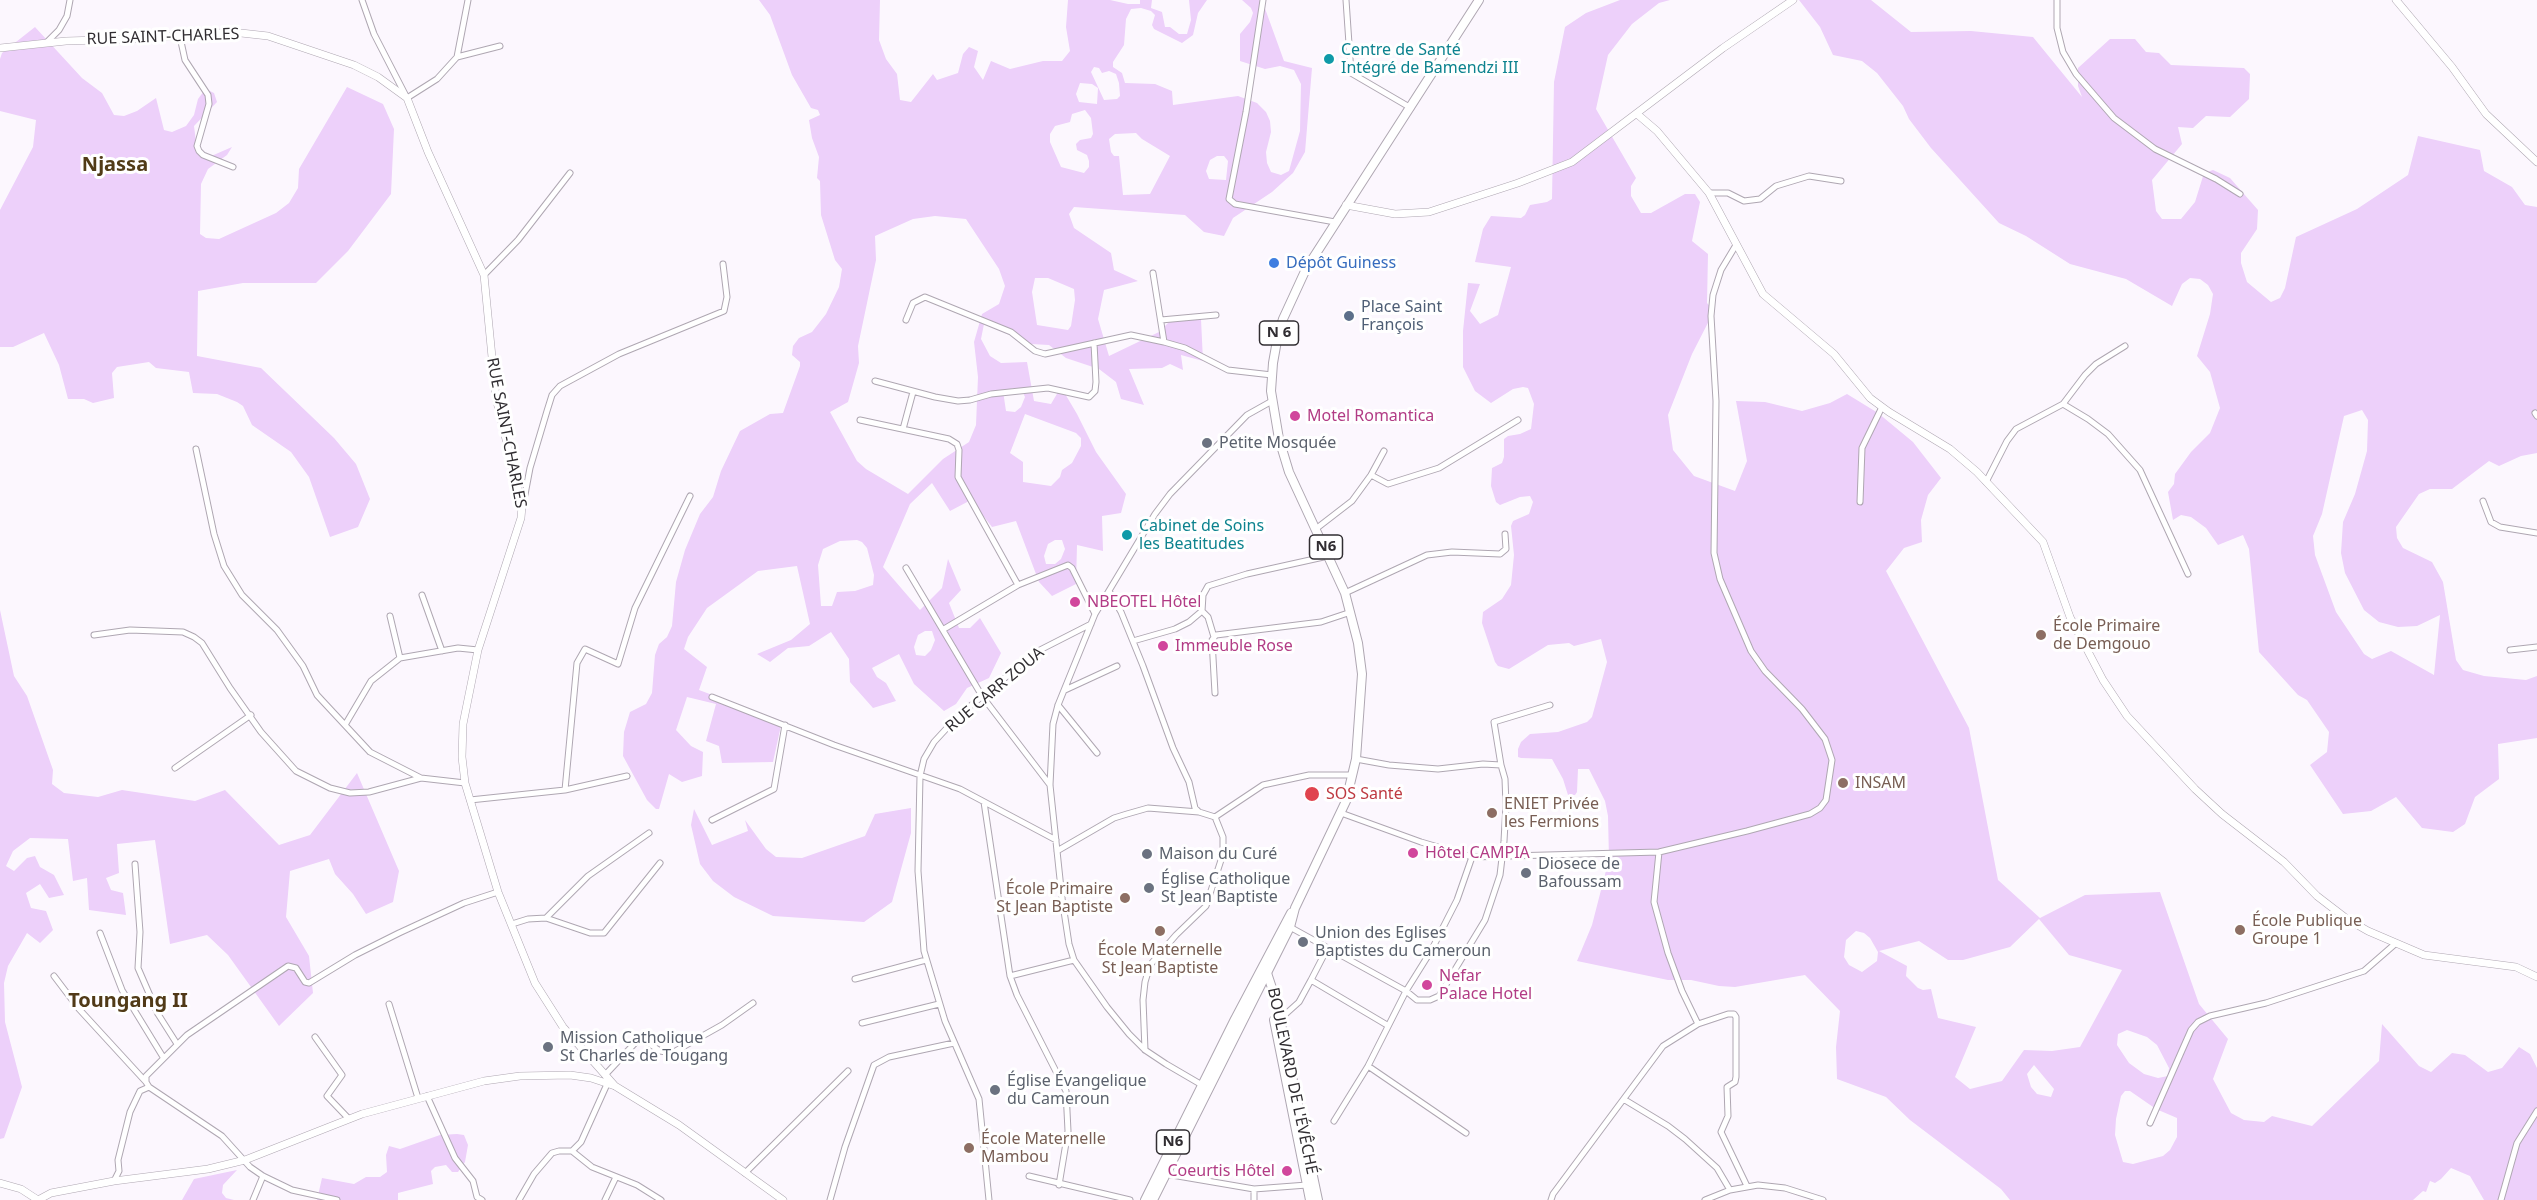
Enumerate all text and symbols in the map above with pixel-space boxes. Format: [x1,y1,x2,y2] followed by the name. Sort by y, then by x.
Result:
[86,25,240,49] street label: RUE SAINT-CHARLES
[1341,40,1519,78] place label: Centre de Santé Intégré de Bamendzi III
[1322,52,1336,66] marker: Centre de Santé Intégré de Bamendzi III
[82,153,148,177] district label: Njassa
[1286,253,1396,273] place label: Dépôt Guiness
[1267,256,1281,270] marker: Dépôt Guiness
[1361,297,1442,335] place label: Place Saint François
[1342,309,1356,323] marker: Place Saint François
[1260,321,1298,345] road number: N 6
[482,356,530,510] street label: RUE SAINT-CHARLES
[1307,406,1434,426] place label: Motel Romantica
[1288,409,1302,423] marker: Motel Romantica
[1219,433,1336,453] place label: Petite Mosquée
[1200,436,1214,450] marker: Petite Mosquée
[1139,516,1264,554] place label: Cabinet de Soins les Beatitudes
[1120,528,1134,542] marker: Cabinet de Soins les Beatitudes
[1310,535,1342,559] road number: N6
[1087,592,1201,612] place label: NBEOTEL Hôtel
[1068,595,1082,609] marker: NBEOTEL Hôtel
[2053,616,2160,654] place label: École Primaire de Demgouo
[2034,628,2048,642] marker: École Primaire de Demgouo
[1175,636,1293,656] place label: Immeuble Rose
[1156,639,1170,653] marker: Immeuble Rose
[942,643,1048,737] street label: RUE CARR ZOUA
[1855,773,1906,793] place label: INSAM
[1836,776,1850,790] marker: INSAM
[1326,784,1403,804] place label: SOS Santé
[1303,785,1321,803] marker: SOS Santé
[1504,794,1599,832] place label: ENIET Privée les Fermions
[1485,806,1499,820] marker: ENIET Privée les Fermions
[1425,843,1530,863] place label: Hôtel CAMPIA
[1159,844,1277,864] place label: Maison du Curé
[1406,846,1420,860] marker: Hôtel CAMPIA
[1140,847,1154,861] marker: Maison du Curé
[1538,854,1622,892] place label: Diosece de Bafoussam
[1519,866,1533,880] marker: Diosece de Bafoussam
[1161,869,1290,907] place label: Église Catholique St Jean Baptiste
[996,879,1113,917] place label: École Primaire St Jean Baptiste
[1142,881,1156,895] marker: Église Catholique St Jean Baptiste
[1118,891,1132,905] marker: École Primaire St Jean Baptiste
[2252,911,2362,949] place label: École Publique Groupe 1
[1315,923,1491,961] place label: Union des Eglises Baptistes du Cameroun
[2233,923,2247,937] marker: École Publique Groupe 1
[1153,924,1167,938] marker: École Maternelle St Jean Baptiste
[1296,935,1310,949] marker: Union des Eglises Baptistes du Cameroun
[1098,940,1222,978] place label: École Maternelle St Jean Baptiste
[1439,966,1532,1004] place label: Nefar Palace Hotel
[1420,978,1434,992] marker: Nefar Palace Hotel
[1263,986,1321,1176] street label: BOULEVARD DE L'ÉVÊCHÉ
[68,989,188,1013] district label: Toungang II
[560,1028,728,1066] place label: Mission Catholique St Charles de Tougang
[541,1040,555,1054] marker: Mission Catholique St Charles de Tougang
[1007,1071,1147,1109] place label: Église Évangelique du Cameroun
[988,1083,1002,1097] marker: Église Évangelique du Cameroun
[981,1129,1106,1167] place label: École Maternelle Mambou
[1156,1130,1190,1154] road number: N6
[962,1141,976,1155] marker: École Maternelle Mambou
[1167,1161,1275,1181] place label: Coeurtis Hôtel
[1280,1164,1294,1178] marker: Coeurtis Hôtel

